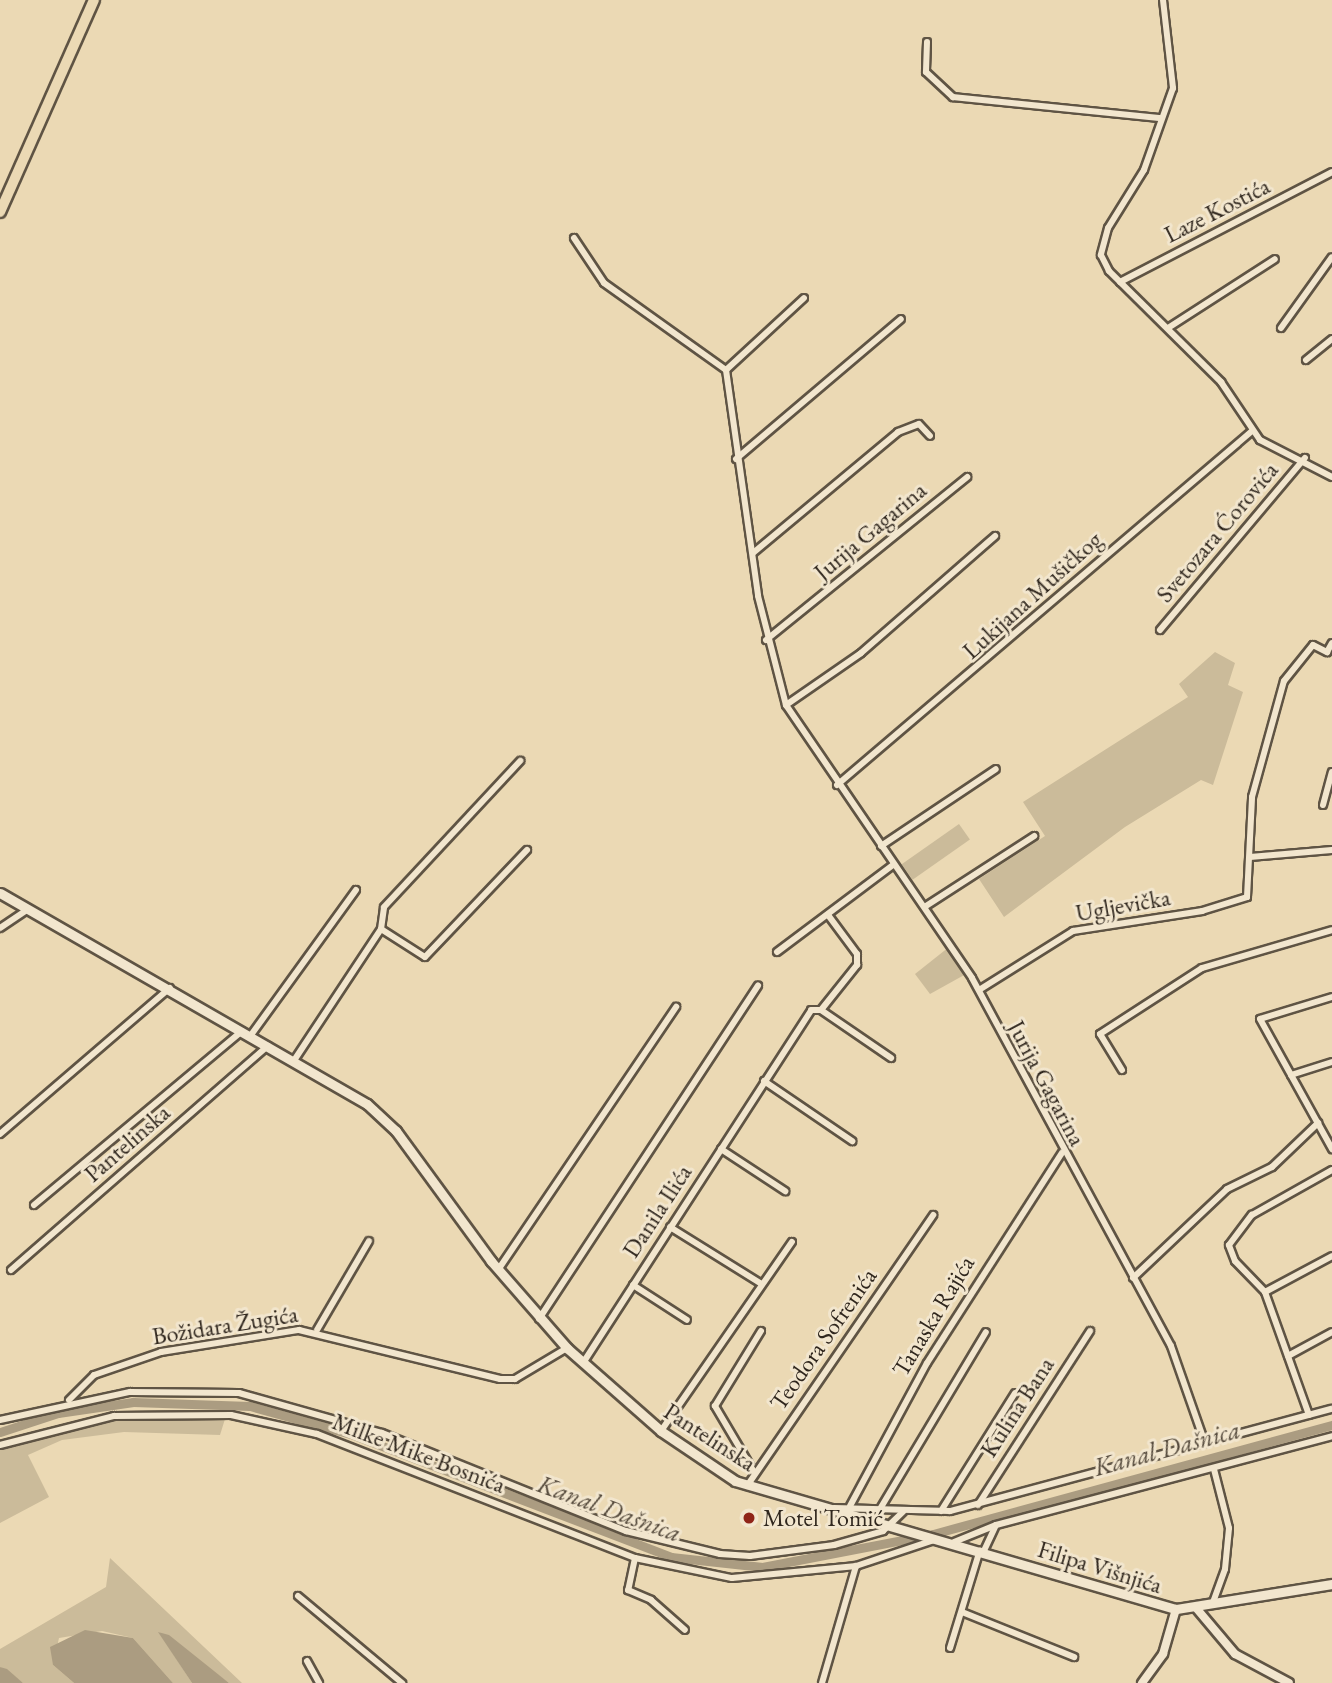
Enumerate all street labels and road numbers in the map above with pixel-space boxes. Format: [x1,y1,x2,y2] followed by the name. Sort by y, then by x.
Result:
[1159,171,1275,249] street label: Laze Kostića
[1150,456,1284,608] street label: Svetozara Ćorovića
[808,476,932,586] street label: Jurija Gagarina
[957,525,1107,665] street label: Lukijana Mušičkog
[1073,883,1173,927] street label: Ugljevička
[1002,1015,1092,1151] street label: Jurija Gagarina
[78,1098,176,1188] street label: Pantelinska
[616,1159,698,1263] street label: Danila Ilića
[886,1251,980,1381] street label: Tanaska Rajića
[763,1263,883,1415] street label: Teodora Sofrenića
[150,1299,300,1351] street label: Božidara Žugića
[974,1352,1060,1462] street label: Kulina Bana
[659,1397,761,1477] street label: Pantelinska
[328,1407,510,1499] street label: Milke Mike Bosnića
[1034,1534,1166,1600] street label: Filipa Višnjića

